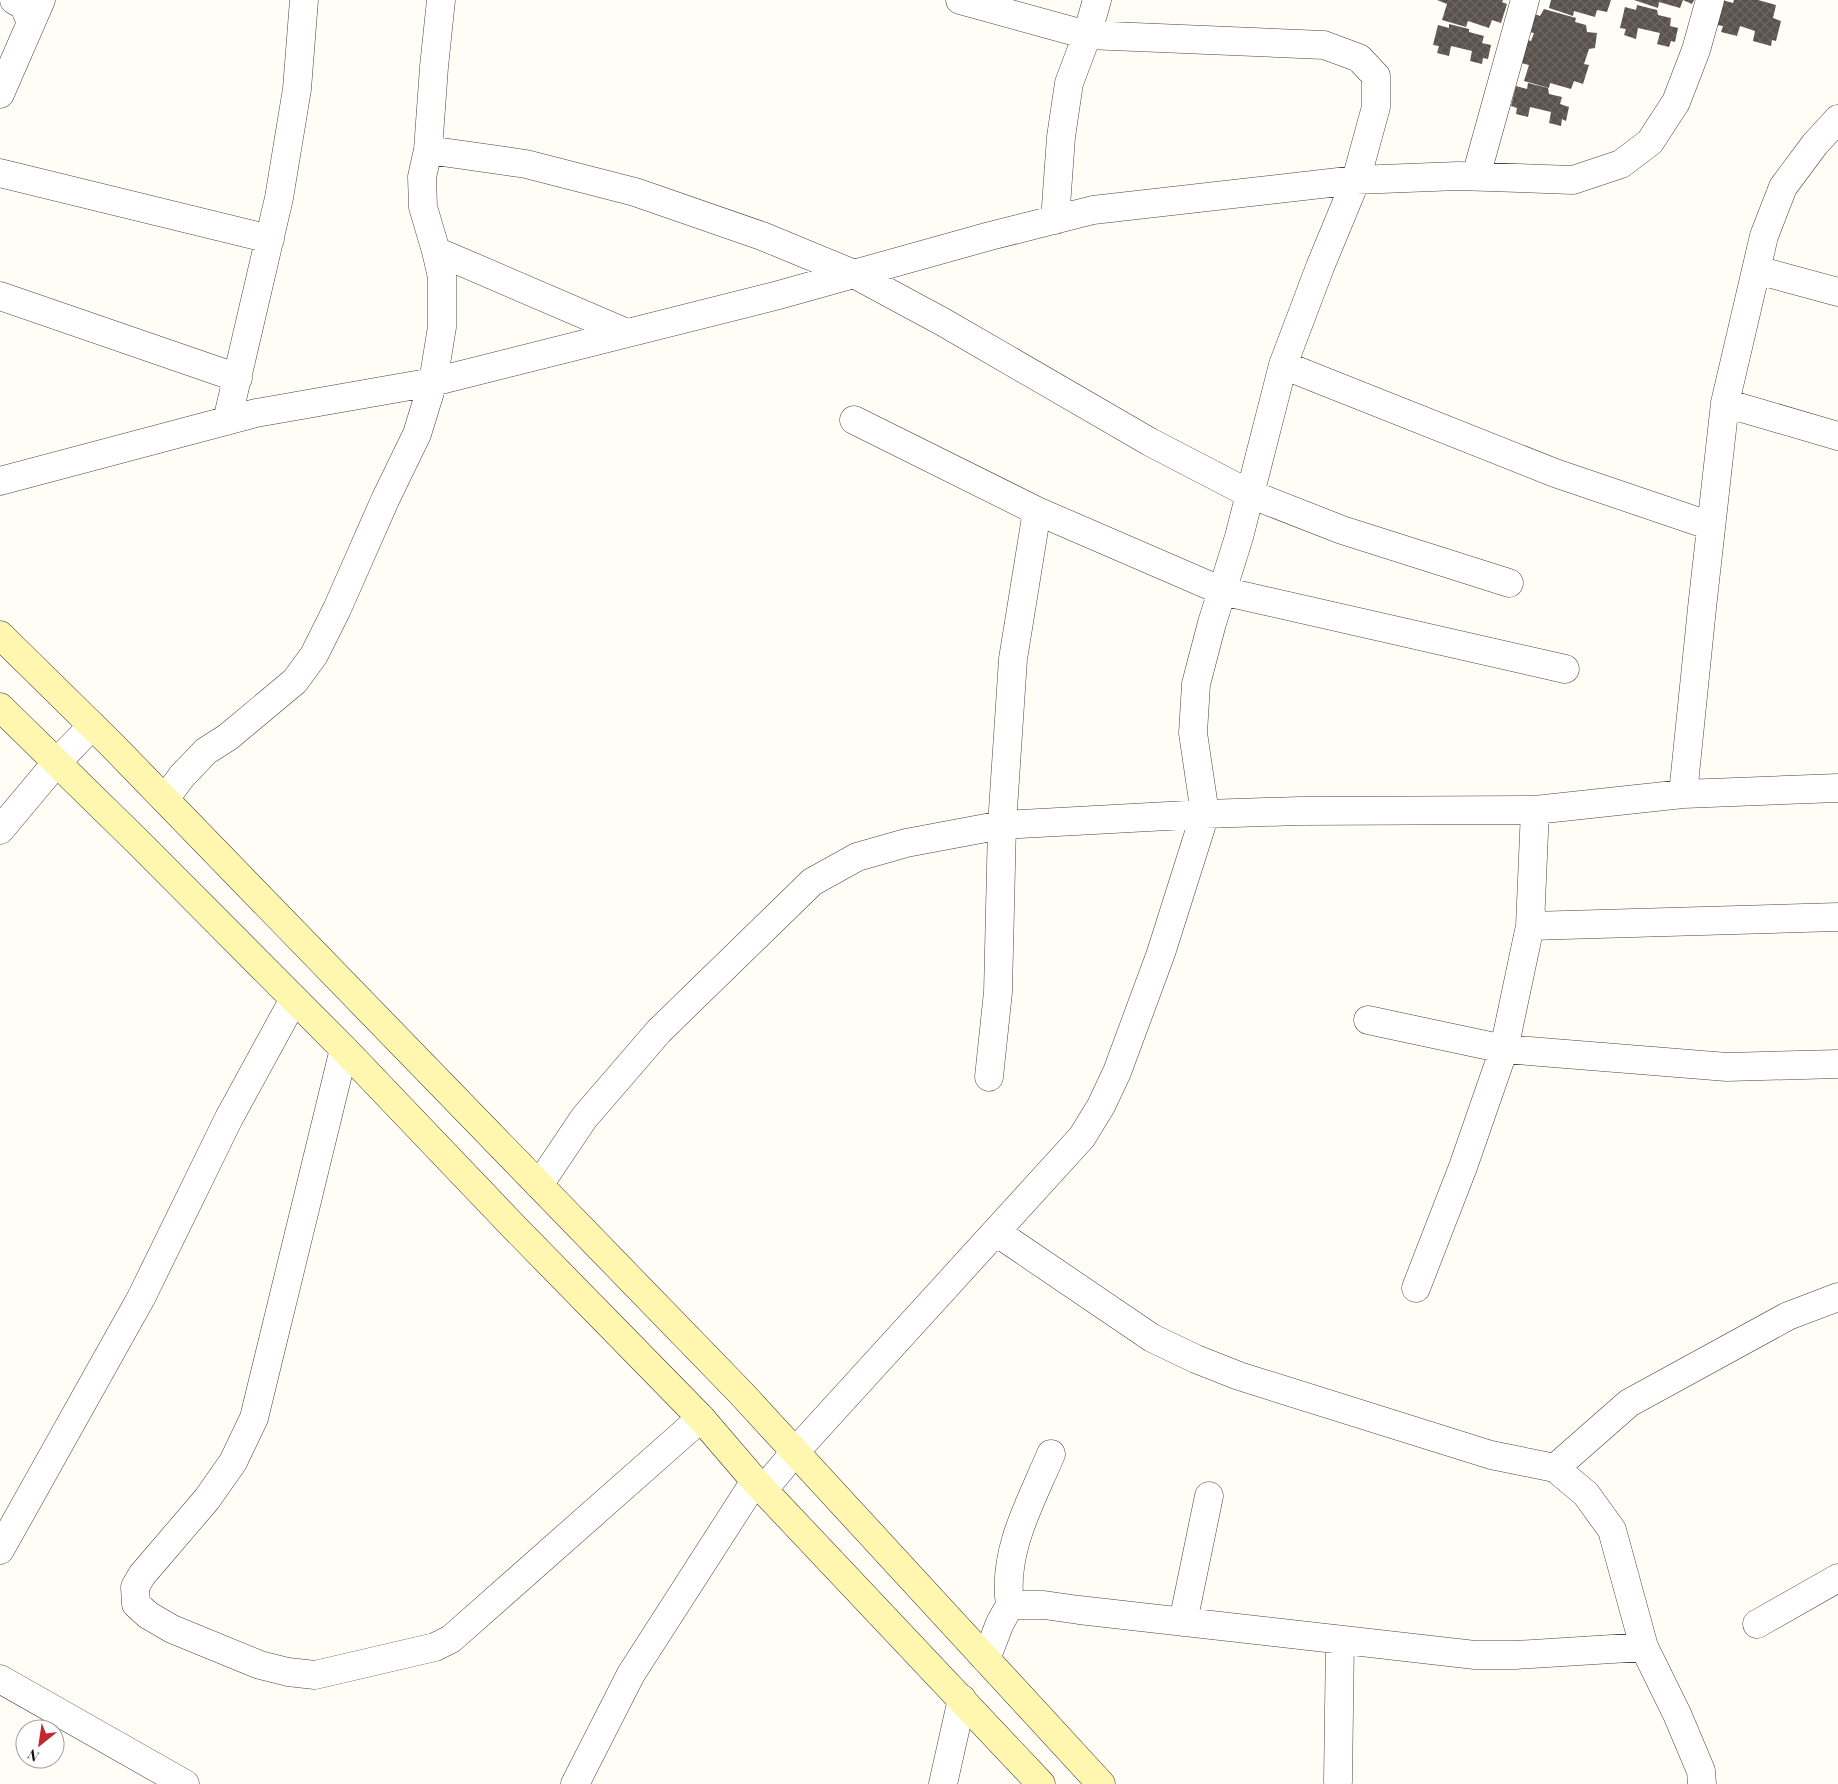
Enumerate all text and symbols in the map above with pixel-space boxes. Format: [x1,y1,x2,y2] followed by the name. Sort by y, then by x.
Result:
[15,1719,65,1769] north arrow
[24,1745,42,1766] text: N

